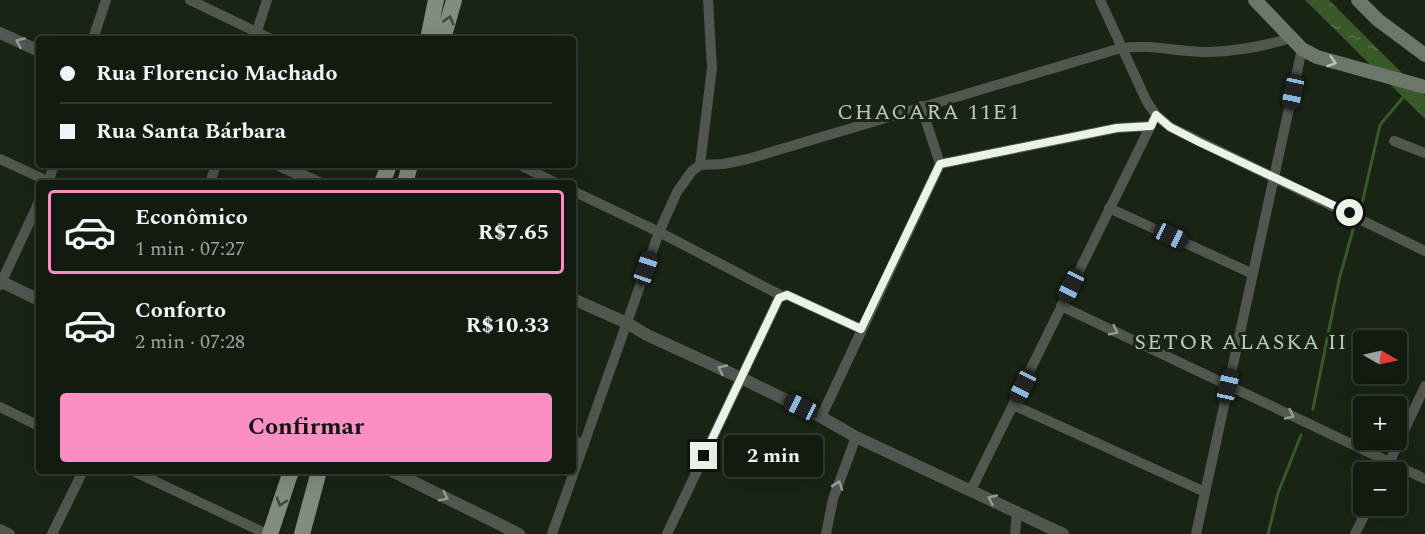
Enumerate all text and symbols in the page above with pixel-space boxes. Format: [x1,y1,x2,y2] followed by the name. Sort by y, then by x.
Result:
[441,15,454,25] one-way arrow
[15,37,26,49] one-way arrow
[1326,55,1337,67] one-way arrow
[96,57,337,90] text: Rua Florencio Machado
[1280,73,1306,111] car
[837,96,1021,129] district label: CHACARA 11E1
[96,115,286,148] text: Rua Santa Bárbara
[1336,199,1363,226] route start
[135,201,248,234] text: Econômico
[63,205,117,259] icon: car
[478,216,549,249] text: R$7.65
[1151,220,1191,252] car
[135,234,245,264] text: 1 min · 07:27
[632,248,660,288] car
[1055,266,1087,306] car
[135,294,226,327] text: Conforto
[63,298,117,352] icon: car
[465,309,549,342] text: R$10.33
[1108,324,1119,336] one-way arrow
[1134,326,1348,359] district label: SETOR ALASKA II
[135,327,245,357] text: 2 min · 07:28
[1353,330,1407,384] north arrow
[1353,330,1407,516] map controls
[717,364,728,376] one-way arrow
[1007,366,1039,406] car
[1215,366,1241,406] car
[781,391,821,423] car
[60,393,552,462] button: Confirmar
[1353,396,1407,450] button: +
[1284,408,1295,420] one-way arrow
[725,435,824,477] callout: 2 min
[747,441,800,471] text: 2 min
[690,442,717,469] route end
[1353,462,1407,516] button: −
[831,480,844,490] one-way arrow
[438,490,449,501] one-way arrow
[987,495,998,507] one-way arrow
[275,497,288,507] one-way arrow

